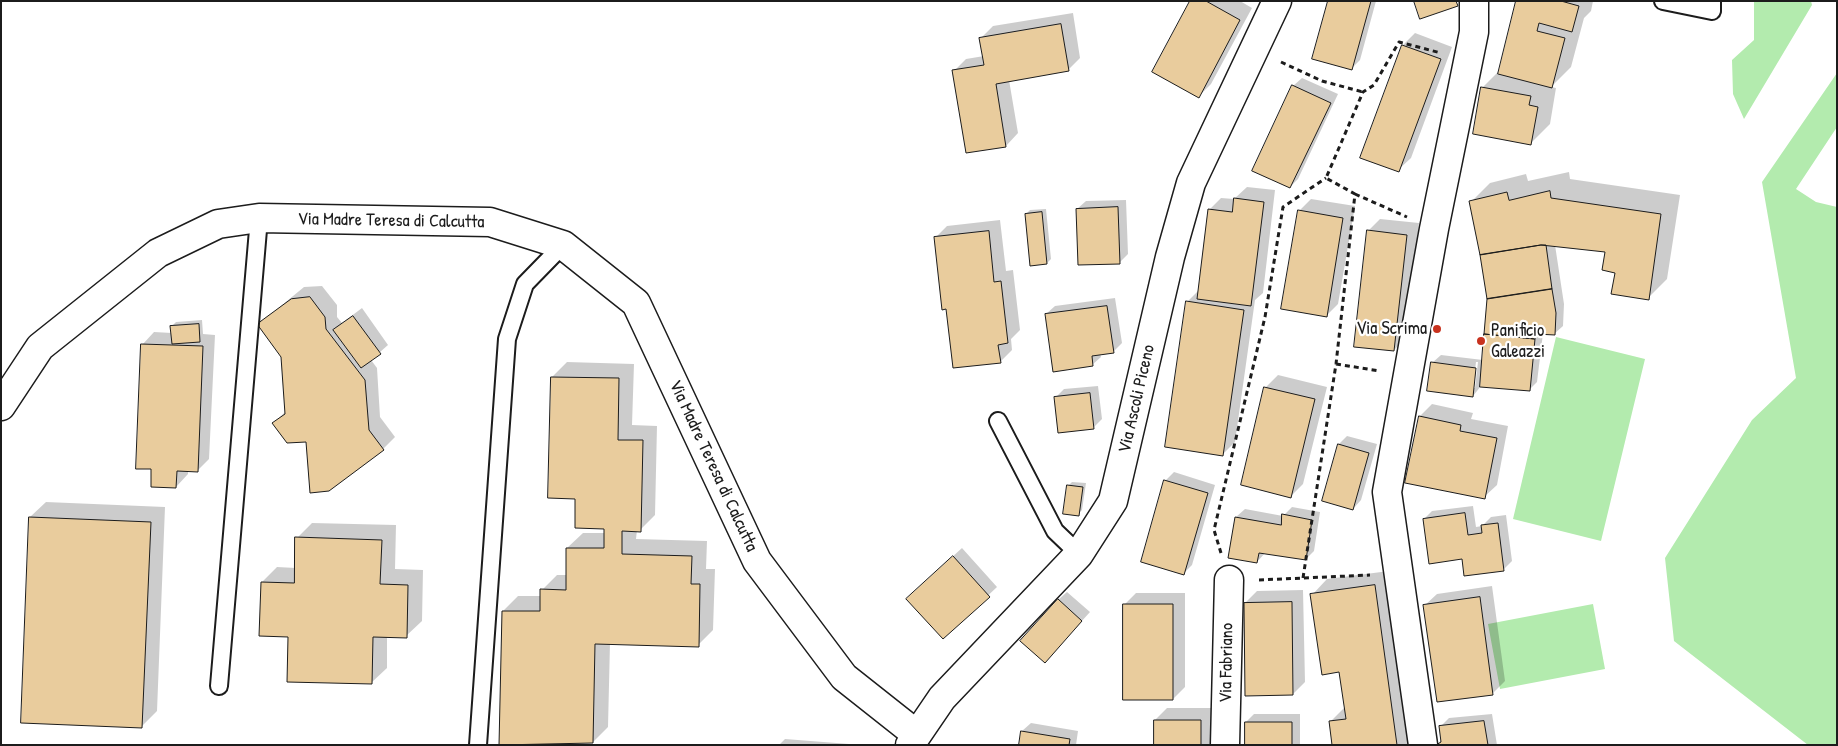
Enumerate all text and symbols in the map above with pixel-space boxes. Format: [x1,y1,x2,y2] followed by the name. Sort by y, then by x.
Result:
[297,209,485,233] street label: Via Madre Teresa di Calcutta
[1356,318,1427,340] place label: Via Scrima
[1491,320,1545,362] place label: Panificio Galeazzi
[1431,323,1443,335] marker: Via Scrima
[1475,335,1487,347] marker: Panificio Galeazzi
[1114,343,1160,455] street label: Via Ascoli Piceno
[664,377,762,555] street label: Via Madre Teresa di Calcutta
[1216,623,1238,703] street label: Via Fabriano

